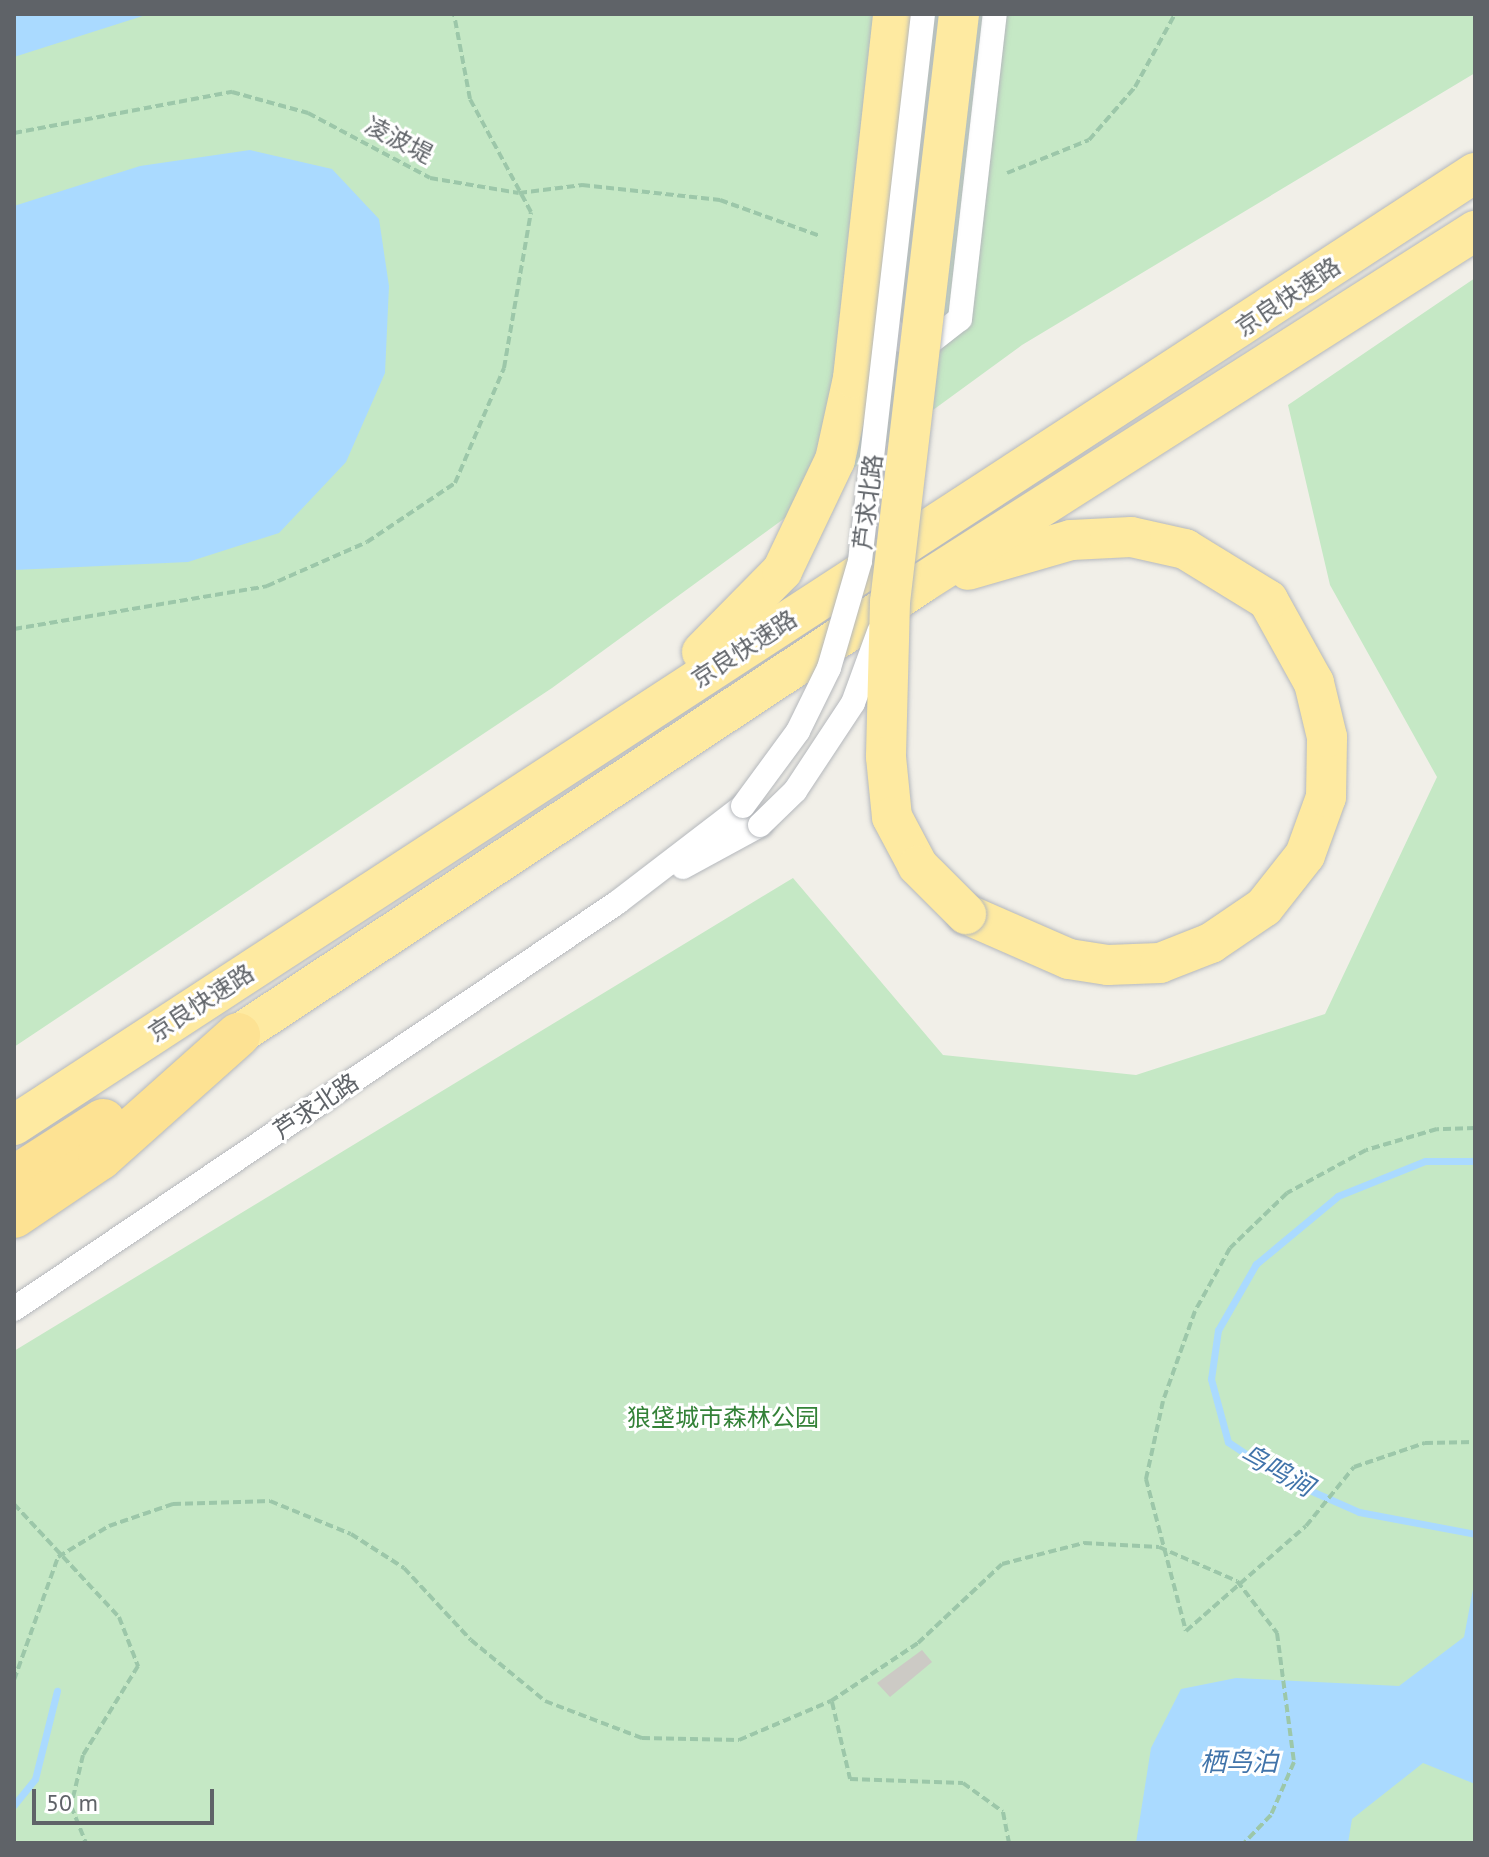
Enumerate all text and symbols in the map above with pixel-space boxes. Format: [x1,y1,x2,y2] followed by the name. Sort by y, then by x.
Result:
[360,111,438,169] street label: 凌波堤
[1230,252,1346,342] street label: 京良快速路
[848,453,888,551] street label: 芦求北路
[686,604,802,694] street label: 京良快速路
[143,958,259,1048] street label: 京良快速路
[268,1067,364,1145] street label: 芦求北路
[627,1404,819,1432] park label: 狼垡城市森林公园
[1235,1437,1319,1503] water label: 鸟鸣涧
[1200,1746,1278,1778] water label: 栖鸟泊
[36,1773,218,1823] scale bar
[46,1787,98,1818] text: 50 m

